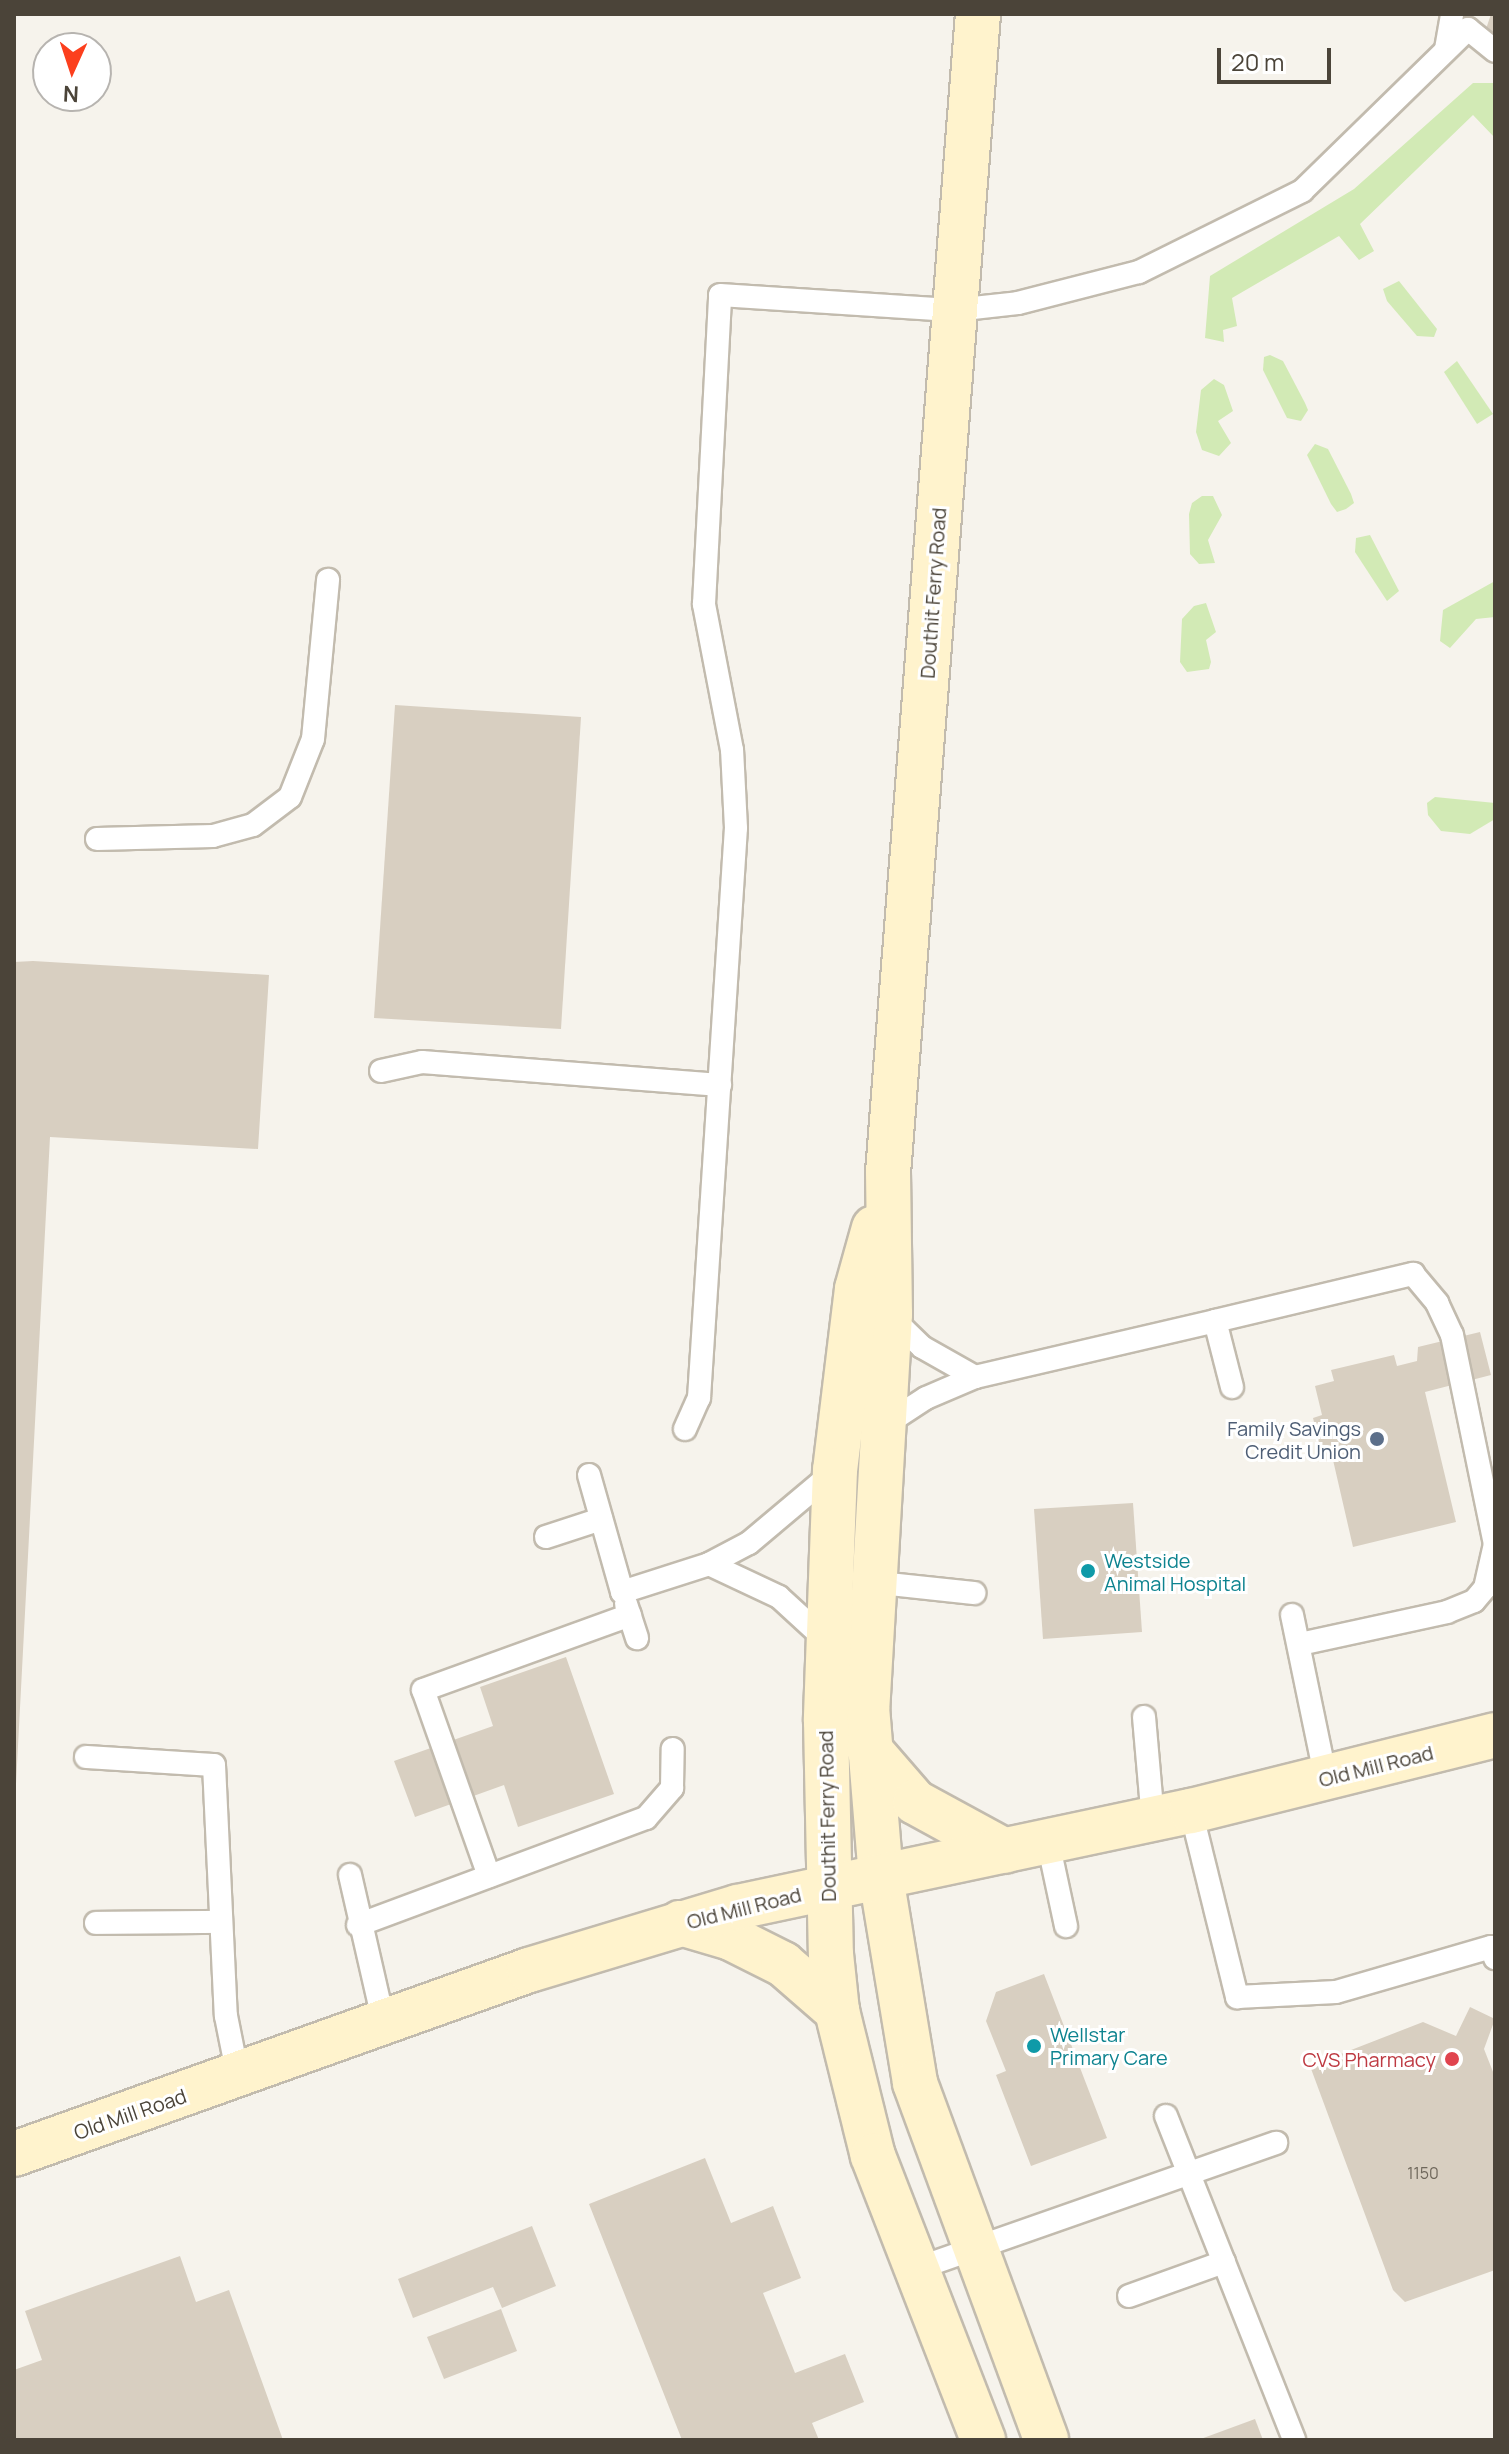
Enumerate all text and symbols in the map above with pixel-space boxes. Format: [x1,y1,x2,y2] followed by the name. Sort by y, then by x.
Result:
[32,32,112,112] north arrow
[1221,32,1335,82] scale bar
[1231,45,1284,78] text: 20 m
[62,79,80,109] text: N
[915,507,951,679] street label: Douthit Ferry Road
[1227,1416,1361,1463] place label: Family Savings Credit Union
[1368,1430,1386,1448] marker: Family Savings Credit Union
[1104,1548,1246,1595] place label: Westside Animal Hospital
[1079,1562,1097,1580] marker: Westside Animal Hospital
[814,1730,840,1902] street label: Douthit Ferry Road
[1316,1740,1436,1792] street label: Old Mill Road
[684,1882,804,1934] street label: Old Mill Road
[1050,2022,1168,2069] place label: Wellstar Primary Care
[1025,2037,1043,2055] marker: Wellstar Primary Care
[1303,2047,1436,2071] place label: CVS Pharmacy
[1443,2050,1461,2068] marker: CVS Pharmacy
[71,2084,189,2144] street label: Old Mill Road
[1407,2163,1439,2183] house number: 1150

